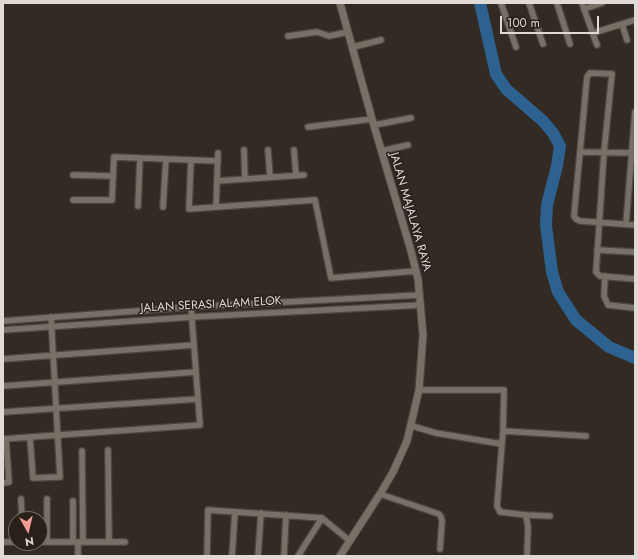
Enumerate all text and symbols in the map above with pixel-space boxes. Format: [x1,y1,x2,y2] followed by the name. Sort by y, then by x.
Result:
[502,8,601,34] scale bar
[507,14,540,32] text: 100 m
[386,151,434,273] street label: JALAN MAJALAYA RAYA
[140,294,282,316] street label: JALAN SERASI ALAM ELOK
[8,511,48,551] north arrow
[24,533,35,550] text: N

